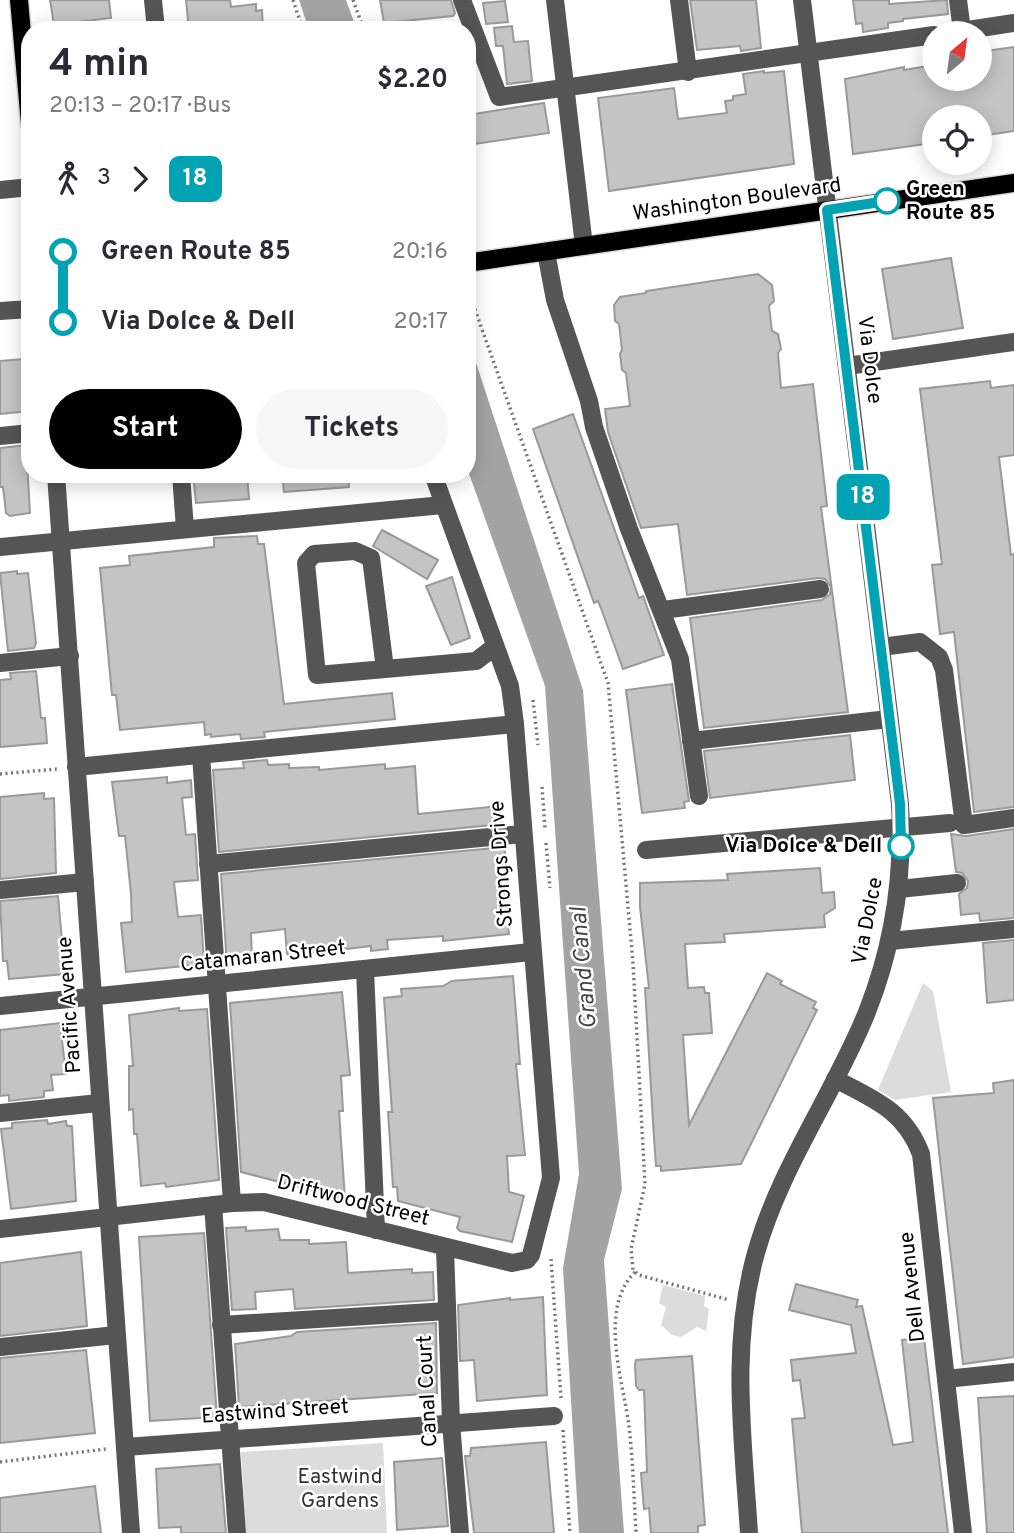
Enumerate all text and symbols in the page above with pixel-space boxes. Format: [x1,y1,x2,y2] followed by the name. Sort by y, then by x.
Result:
[922,21,992,91] north arrow
[922,21,992,175] map controls
[49,41,149,90] text: 4 min
[377,64,448,97] text: $2.20
[49,92,231,121] text: 20:13 – 20:17 · Bus
[922,105,992,175] button: locate
[49,160,87,198] icon: walk
[121,160,159,198] icon: forward
[97,164,111,193] text: 3
[183,164,208,194] text: 18
[631,172,843,228] street label: Washington Boulevard
[906,176,995,227] place label: Green Route 85
[874,188,900,214] marker: Green Route 85
[101,236,291,269] text: Green Route 85
[392,238,448,267] text: 20:16
[101,306,295,339] text: Via Dolce & Dell
[393,308,448,337] text: 20:17
[850,315,888,405] street label: Via Dolce
[49,389,242,469] button: Start
[256,389,448,469] button: Tickets
[832,474,894,520] line badge: 18
[851,482,875,512] text: 18
[484,800,520,928] street label: Strongs Drive
[725,833,882,860] place label: Via Dolce & Dell
[888,833,914,859] marker: Via Dolce & Dell
[846,875,890,967] street label: Via Dolce
[565,905,605,1030] water label: Grand Canal
[179,935,347,979] street label: Catamaran Street
[52,936,88,1074] street label: Pacific Avenue
[274,1169,432,1233] street label: Driftwood Street
[894,1231,932,1343] street label: Dell Avenue
[412,1334,444,1448] street label: Canal Court
[200,1393,350,1431] street label: Eastwind Street
[297,1464,383,1515] park label: Eastwind Gardens

